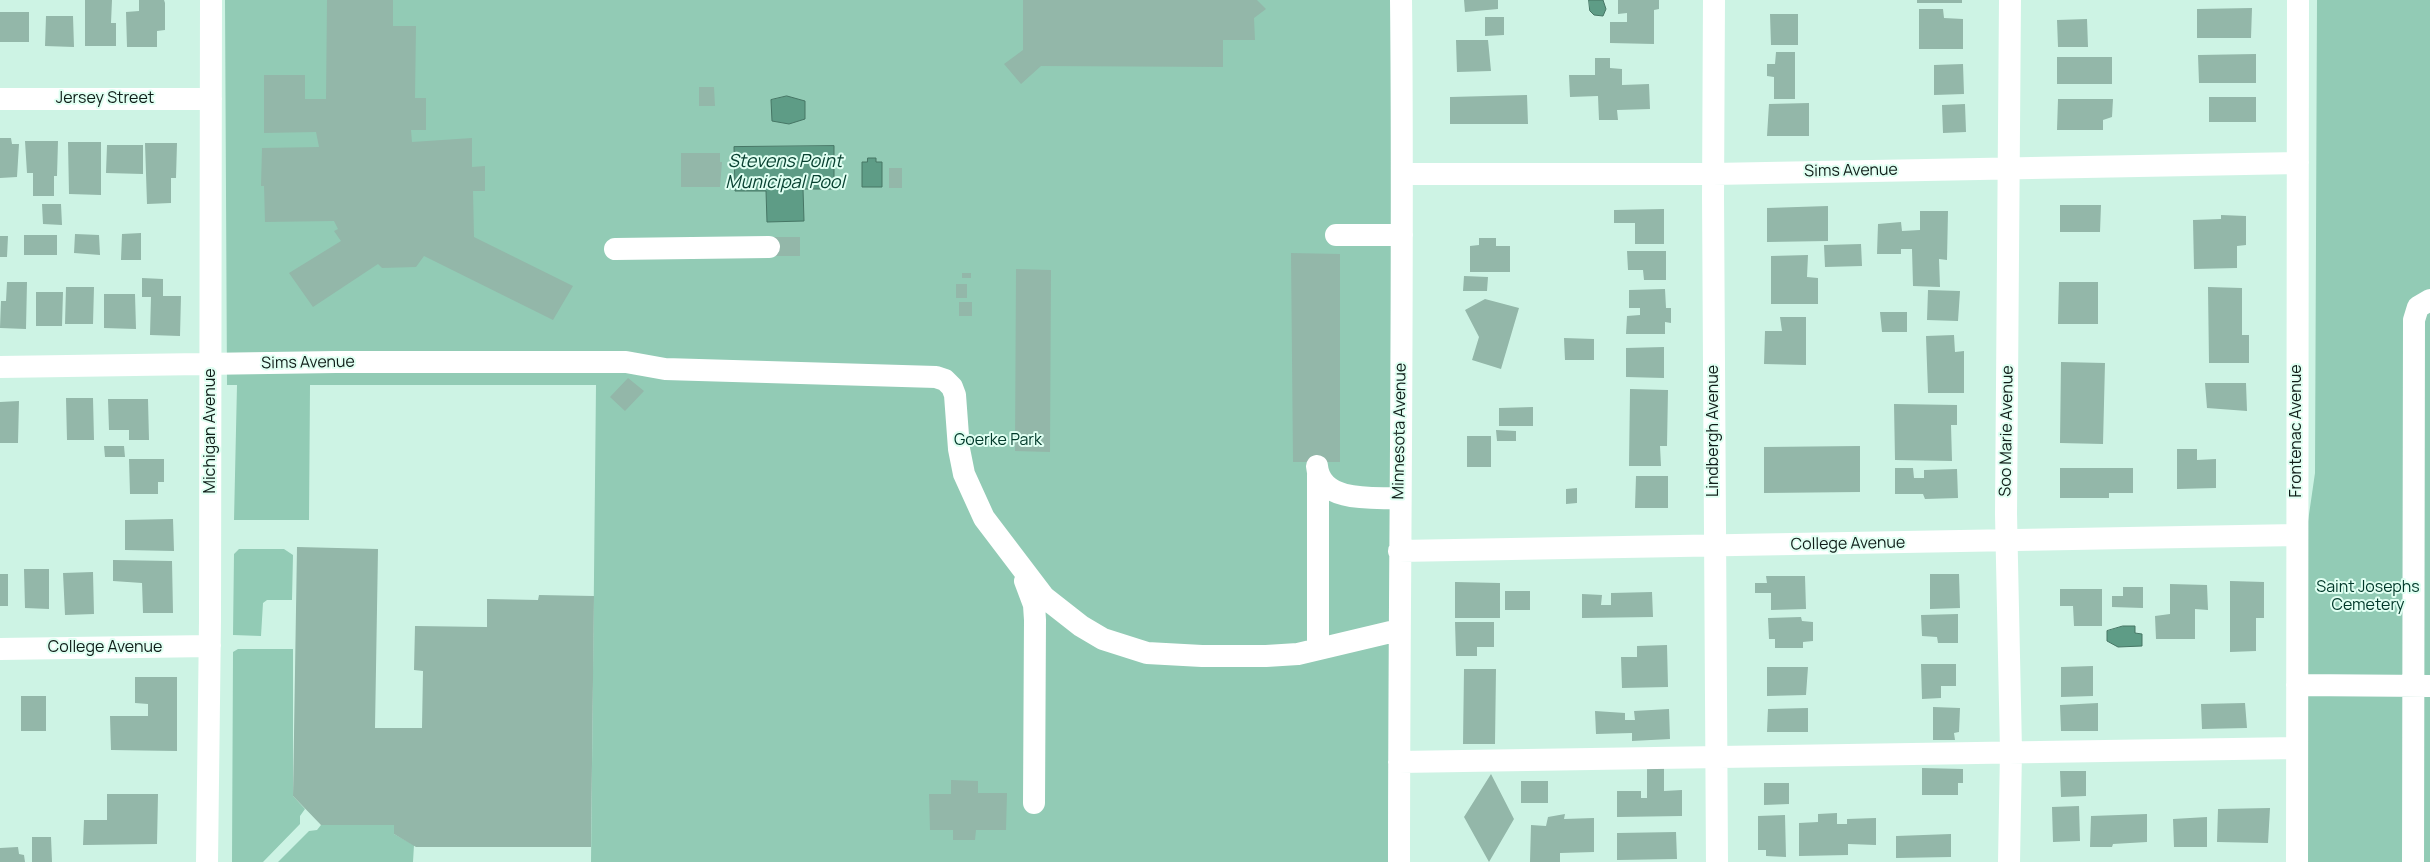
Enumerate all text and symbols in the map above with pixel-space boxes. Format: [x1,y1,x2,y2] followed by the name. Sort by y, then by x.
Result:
[56,89,154,109] street label: Jersey Street
[725,151,845,193] water label: Stevens Point Municipal Pool
[1804,161,1898,181] street label: Sims Avenue
[261,353,355,373] street label: Sims Avenue
[1389,363,1411,499] street label: Minnesota Avenue
[2287,364,2307,498] street label: Frontenac Avenue
[1704,365,1724,497] street label: Lindbergh Avenue
[1996,365,2018,497] street label: Soo Marie Avenue
[201,368,221,494] street label: Michigan Avenue
[954,431,1042,451] park label: Goerke Park
[1791,533,1905,555] street label: College Avenue
[2316,578,2420,616] park label: Saint Josephs Cemetery
[48,638,162,658] street label: College Avenue

